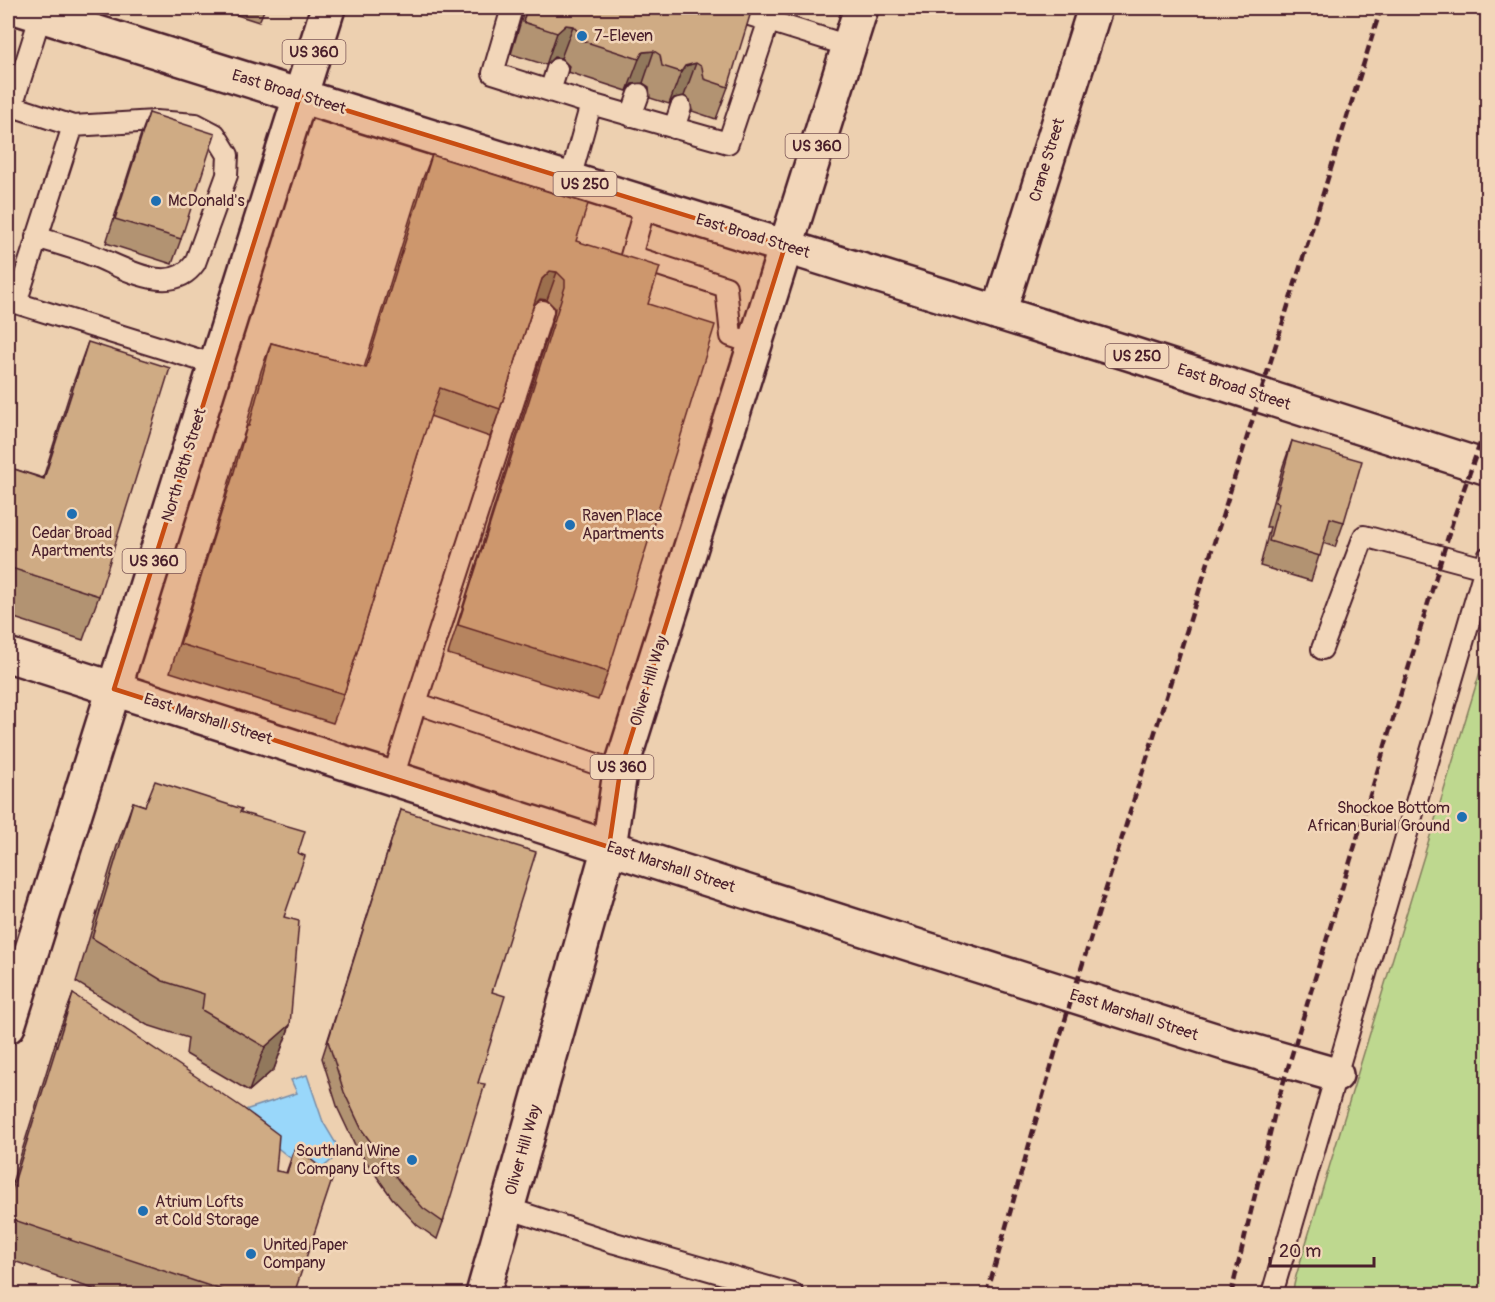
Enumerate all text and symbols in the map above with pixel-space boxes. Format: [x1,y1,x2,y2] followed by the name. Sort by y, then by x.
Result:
[594,26,653,46] place label: 7-Eleven
[575,29,589,43] marker: 7-Eleven
[282,40,346,64] road number: US 360
[230,65,349,119] street label: East Broad Street
[1025,115,1069,204] street label: Crane Street
[786,134,848,158] road number: US 360
[554,172,616,196] road number: US 250
[168,191,245,211] place label: McDonald's
[149,194,163,208] marker: McDonald's
[694,209,813,263] street label: East Broad Street
[1106,344,1168,368] road number: US 250
[1175,359,1294,415] street label: East Broad Street
[157,405,211,524] street label: North 18th Street
[582,506,664,544] place label: Raven Place Apartments
[65,507,79,521] marker: Cedar Broad Apartments
[563,518,577,532] marker: Raven Place Apartments
[31,523,113,561] place label: Cedar Broad Apartments
[122,549,186,573] road number: US 360
[626,633,672,729] street label: Oliver Hill Way
[141,689,275,749] street label: East Marshall Street
[590,755,654,779] road number: US 360
[1307,798,1450,836] place label: Shockoe Bottom African Burial Ground
[1455,810,1469,824] marker: Shockoe Bottom African Burial Ground
[604,837,738,897] street label: East Marshall Street
[1067,985,1201,1045] street label: East Marshall Street
[500,1102,546,1198] street label: Oliver Hill Way
[296,1141,400,1179] place label: Southland Wine Company Lofts
[405,1153,419,1167] marker: Southland Wine Company Lofts
[155,1192,259,1230] place label: Atrium Lofts at Cold Storage
[136,1204,150,1218] marker: Atrium Lofts at Cold Storage
[1270,1230,1374,1268] scale bar
[263,1235,348,1273] place label: United Paper Company
[1279,1240,1321,1263] text: 20 m
[244,1247,258,1261] marker: United Paper Company

